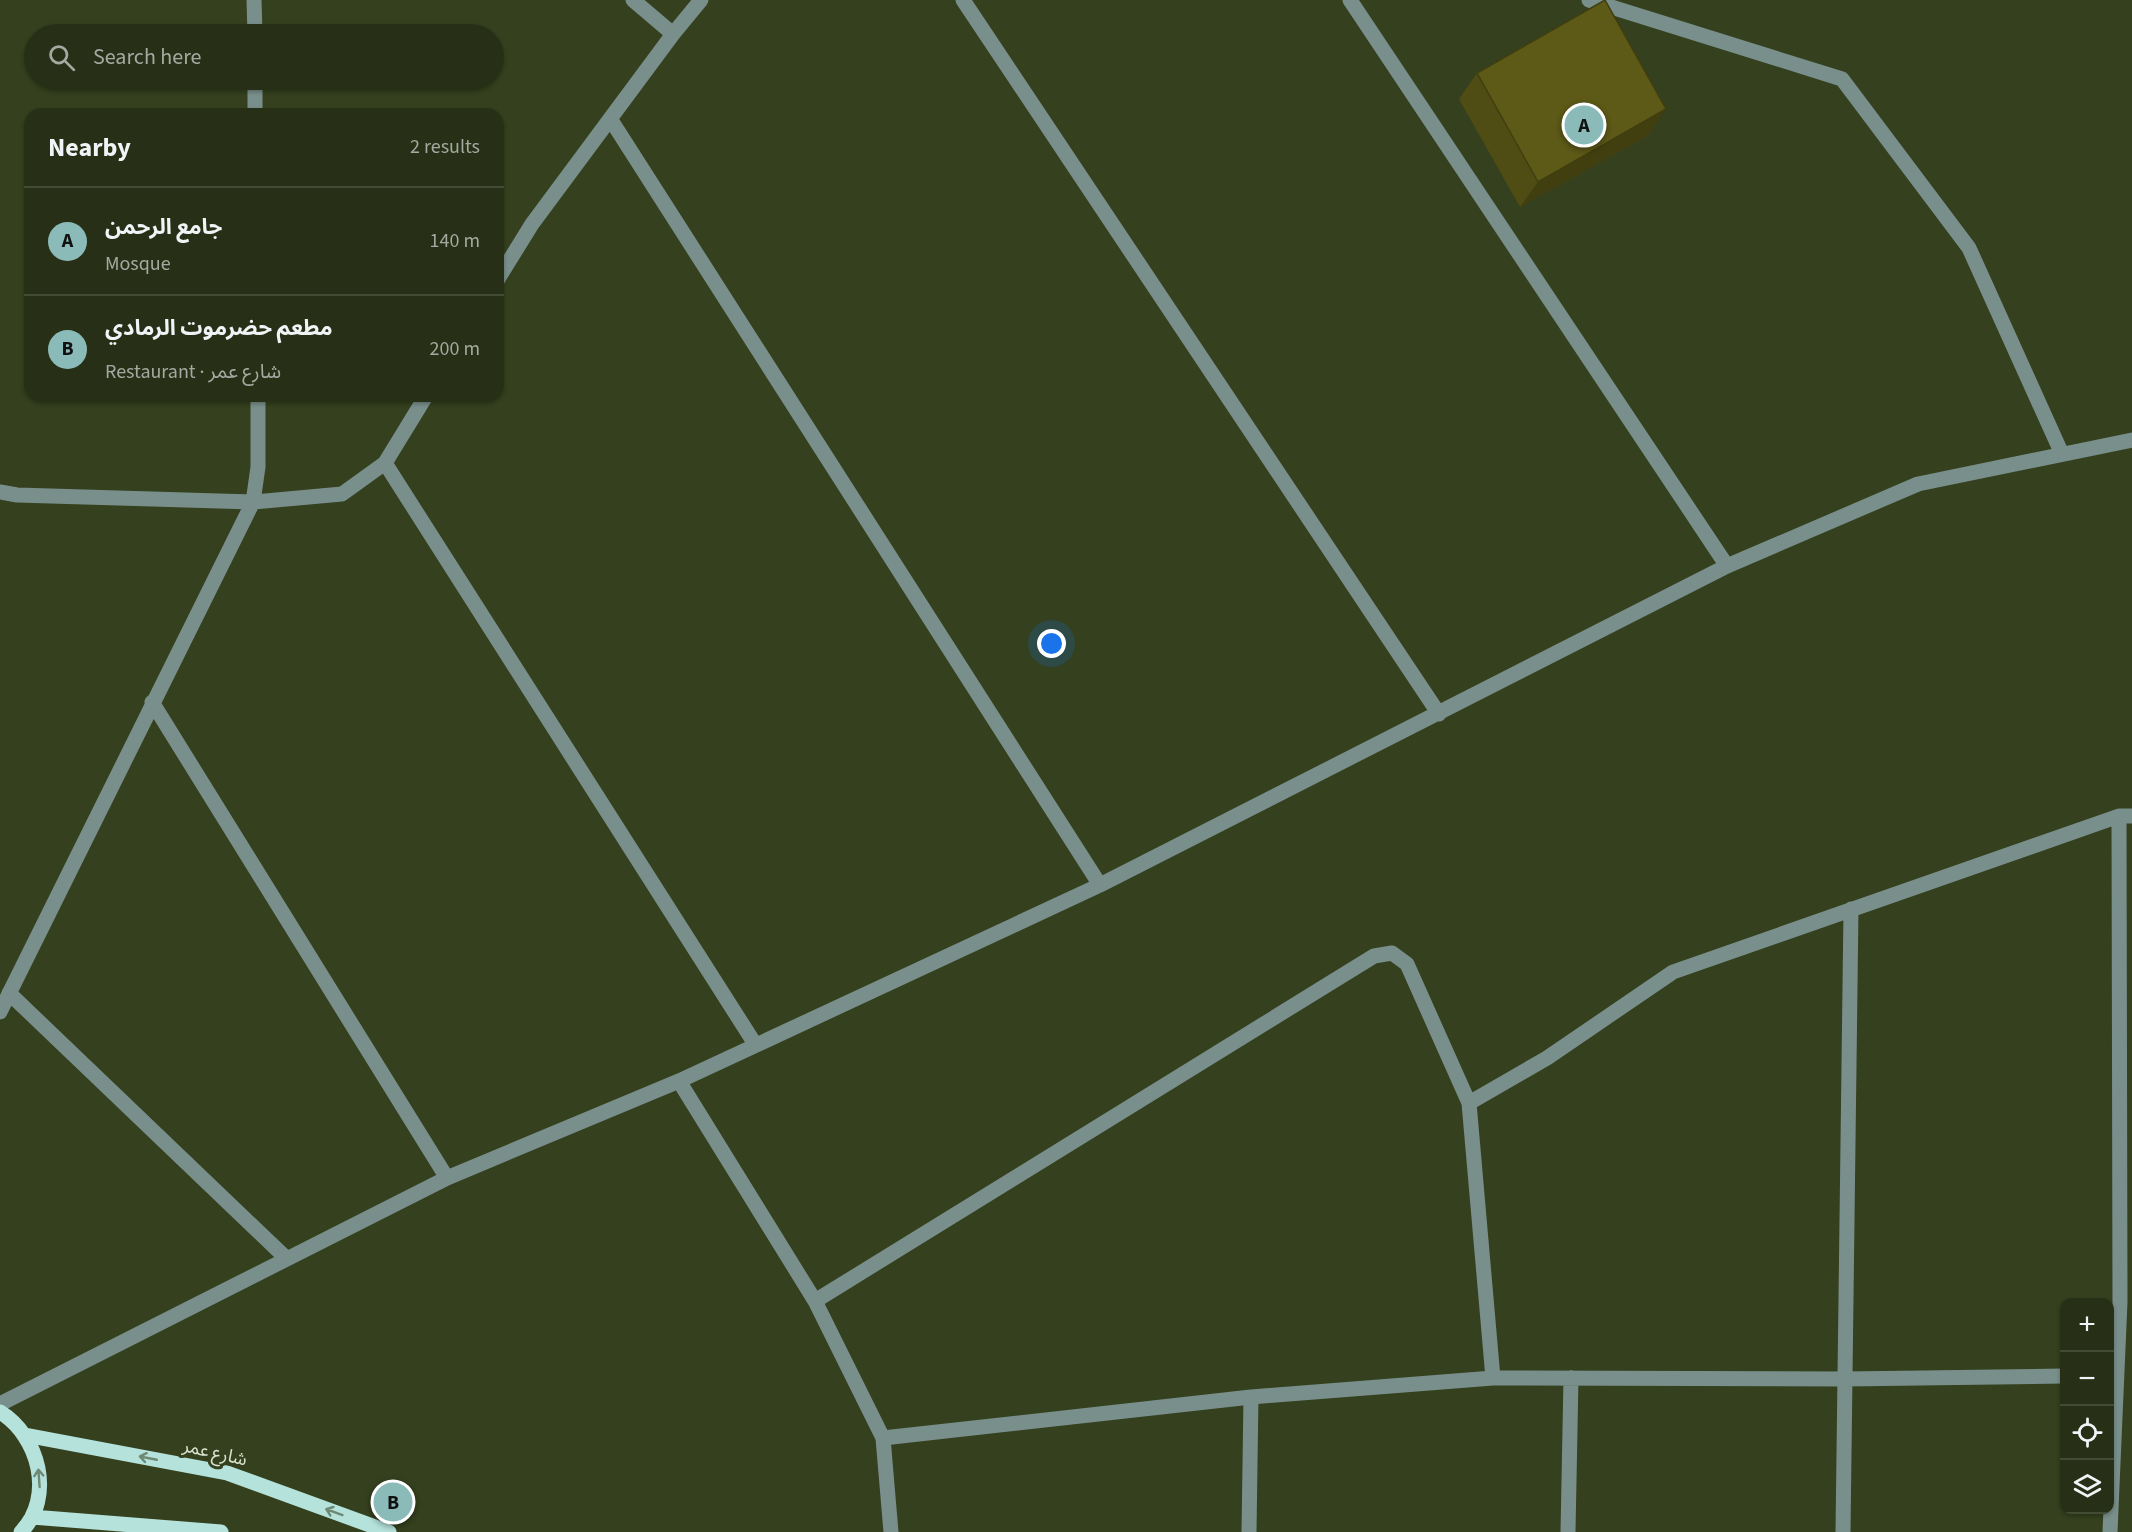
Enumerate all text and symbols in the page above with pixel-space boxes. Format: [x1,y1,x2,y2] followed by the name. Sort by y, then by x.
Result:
[24,24,504,90] search box
[45,41,78,74] icon: search
[93,41,201,73] text: Search here
[1564,102,1604,148] pin: A
[48,129,131,166] text: Nearby
[410,133,480,161] text: 2 results
[105,211,222,243] text: جامع الرحمن
[62,227,73,255] text: A
[430,227,480,255] text: 140 m
[105,250,171,278] text: Mosque
[105,312,333,344] text: مطعم حضرموت الرمادي
[61,335,74,363] text: B
[430,335,480,363] text: 200 m
[105,358,281,386] text: Restaurant · شارع عمر
[1037,629,1066,658] your location
[2060,1298,2114,1514] map controls
[2060,1298,2114,1352] button: +
[2060,1352,2114,1406] button: −
[2060,1406,2114,1460] button: locate
[179,1433,250,1473] street label: شارع عمر
[138,1452,158,1463] one-way arrow
[2060,1460,2114,1514] button: layers
[33,1469,44,1489] one-way arrow
[374,1480,412,1524] pin: B
[325,1505,344,1516] one-way arrow

